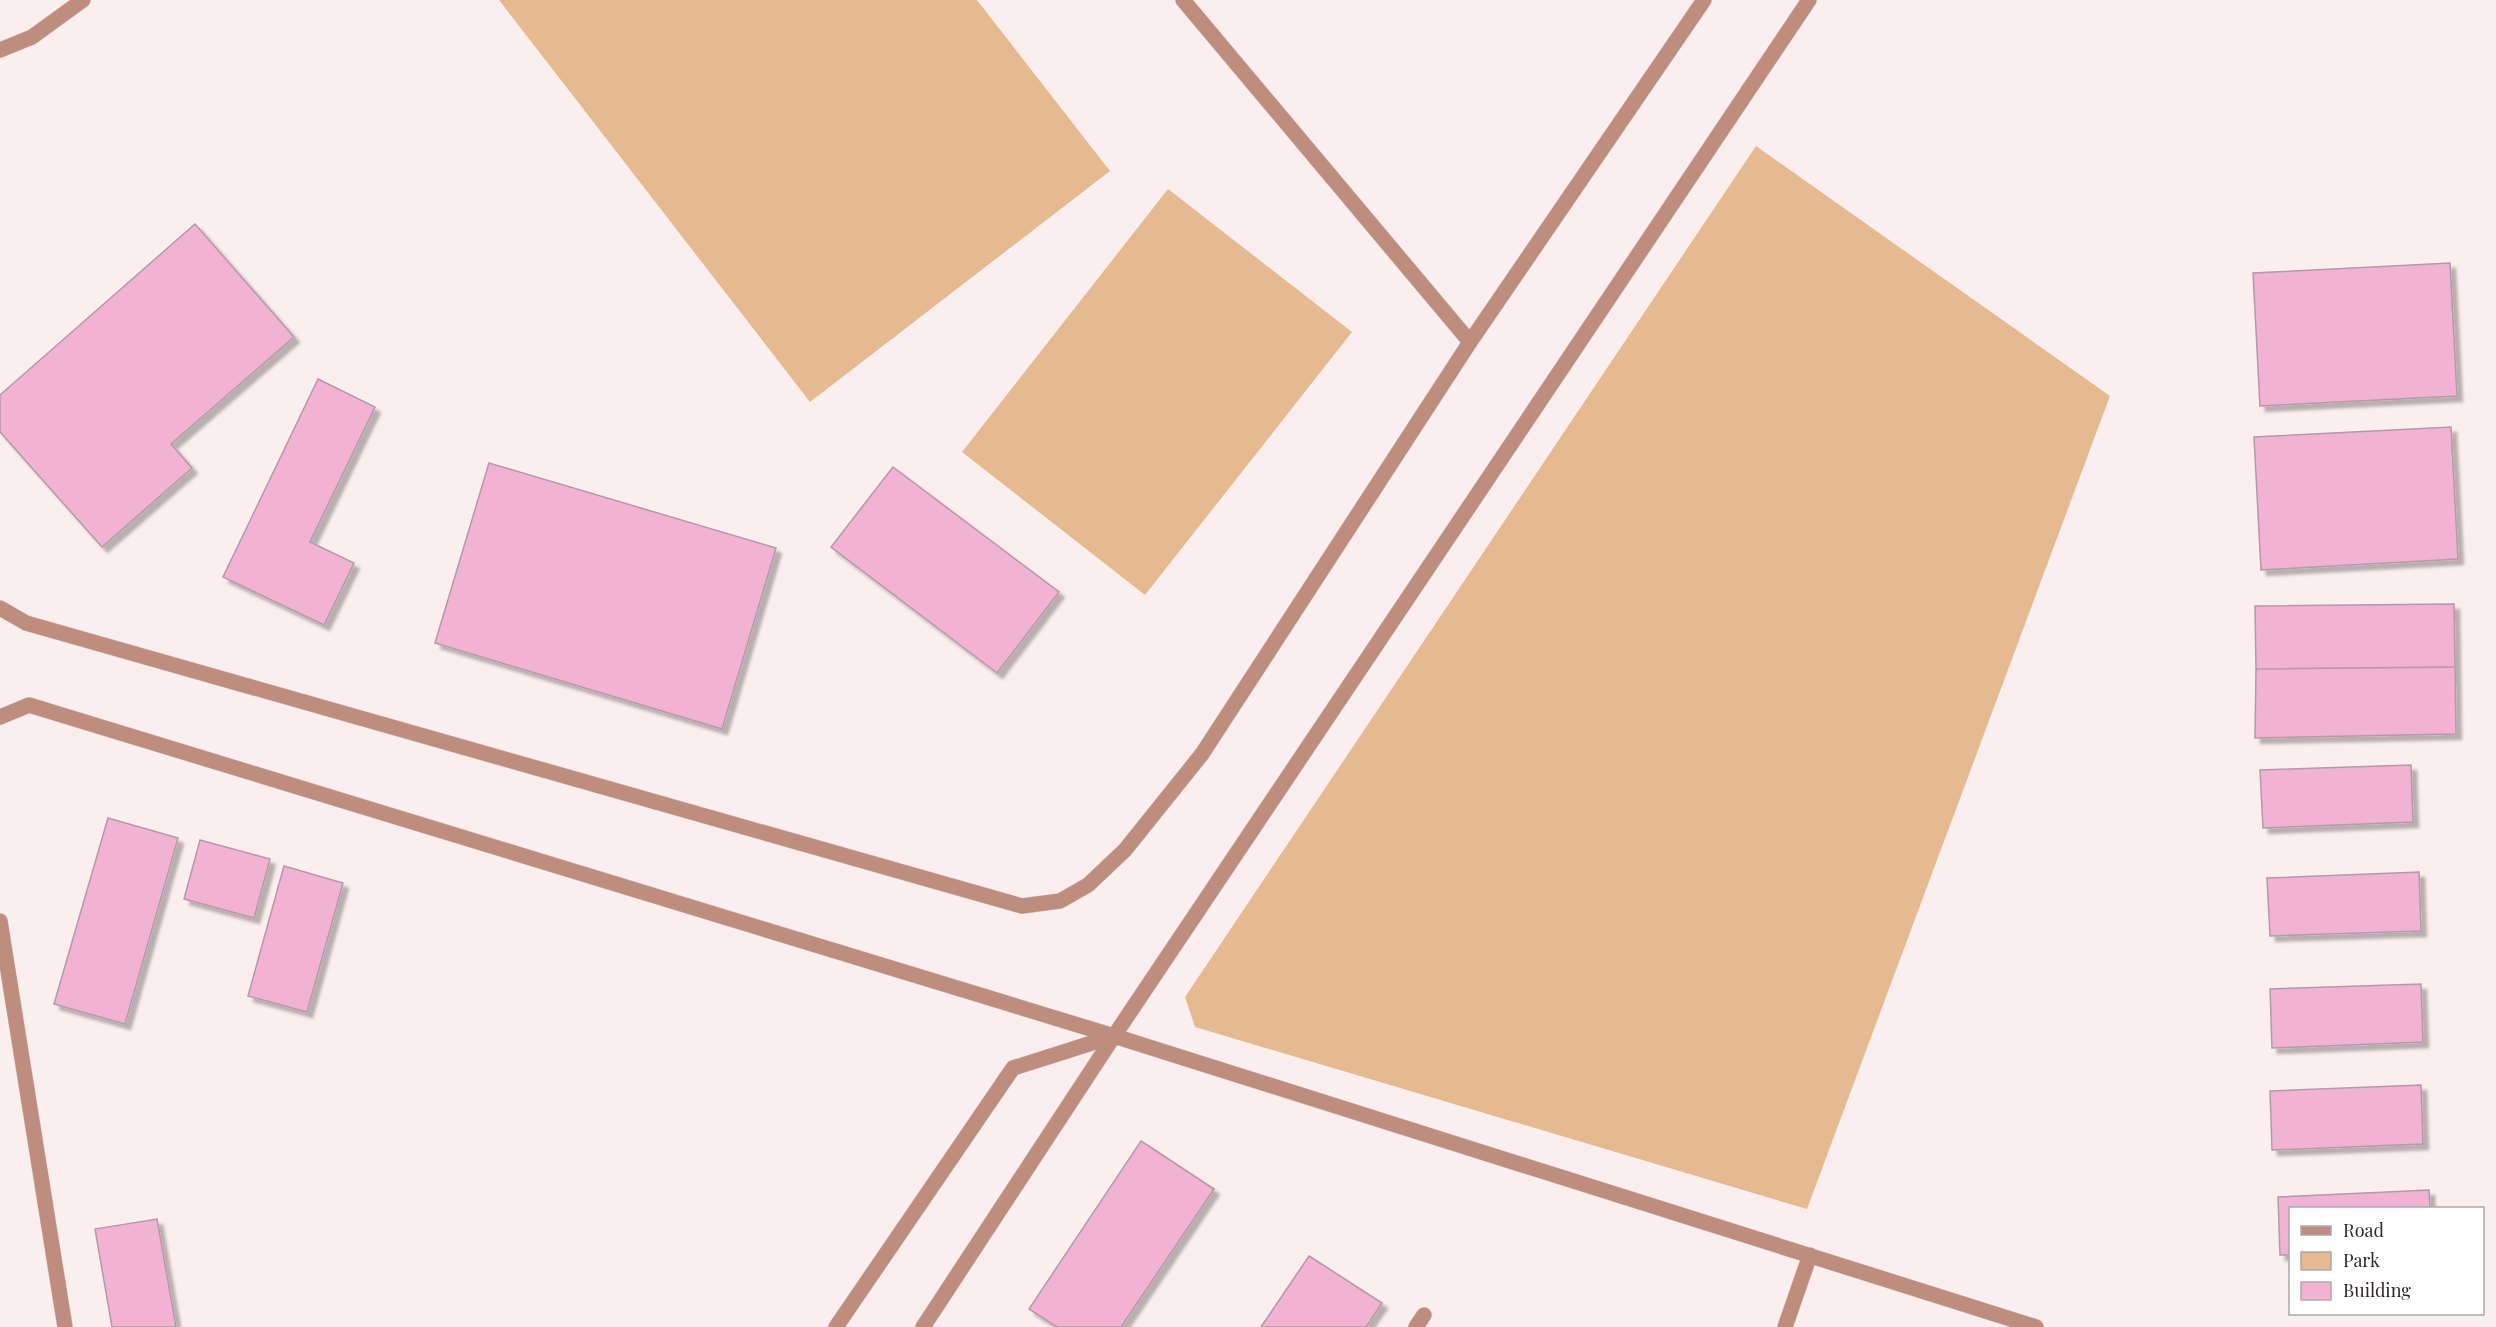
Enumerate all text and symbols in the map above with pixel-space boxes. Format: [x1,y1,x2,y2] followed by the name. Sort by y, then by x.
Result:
[2289,1207,2484,1315] legend
[2343,1218,2384,1242] text: Road
[2343,1248,2380,1272] text: Park
[2343,1278,2411,1302] text: Building

